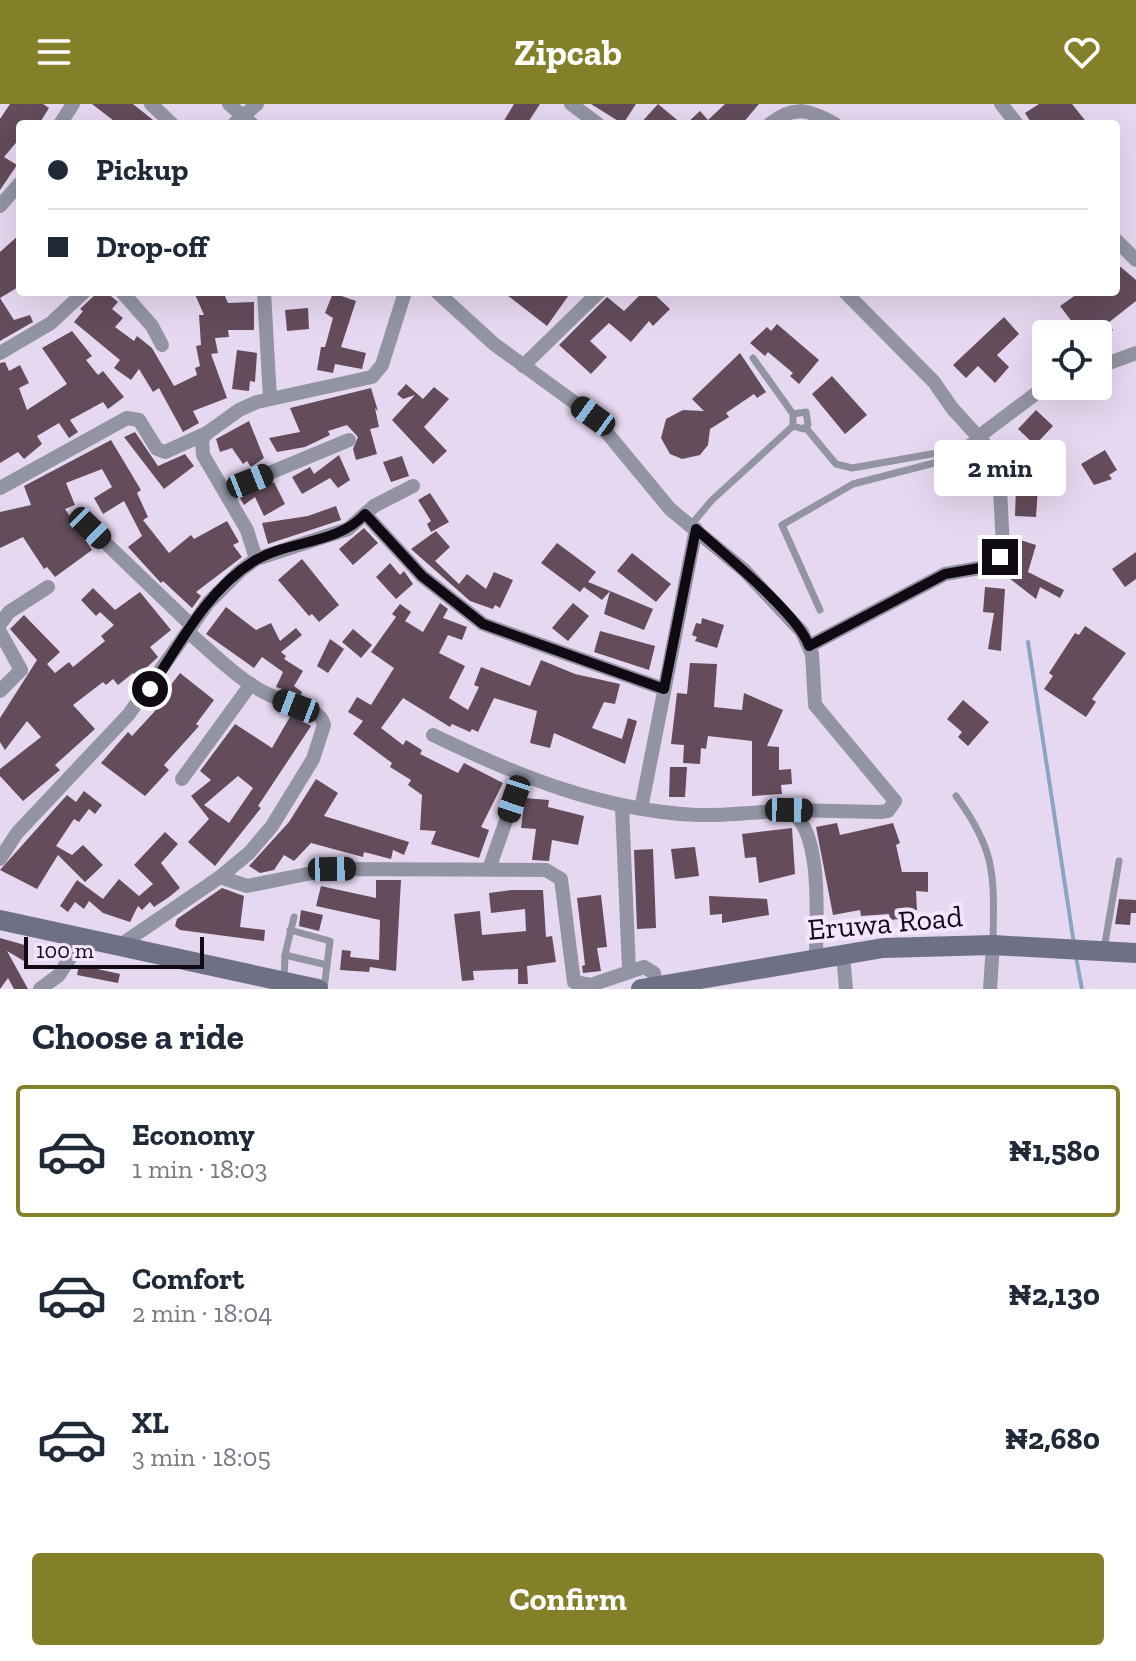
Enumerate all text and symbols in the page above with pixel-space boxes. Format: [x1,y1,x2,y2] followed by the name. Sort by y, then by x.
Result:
[32,30,76,74] icon: menu
[1060,30,1104,74] icon: heart
[514,31,622,74] text: Zipcab
[96,152,188,188] text: Pickup
[96,229,208,265] text: Drop-off
[1032,320,1112,400] map controls
[1032,320,1112,400] button: locate
[567,392,619,440] car
[934,441,1066,497] callout: 2 min
[968,452,1032,484] text: 2 min
[223,461,277,501] car
[64,503,116,553] car
[982,539,1018,575] route end
[132,671,168,707] route start
[269,686,323,726] car
[495,772,533,826] car
[765,798,813,822] car
[308,857,356,881] car
[806,898,965,948] street label: Eruwa Road
[24,933,204,969] scale bar
[36,937,94,964] text: 100 m
[32,1015,244,1058] text: Choose a ride
[36,1115,108,1187] icon: car
[132,1117,255,1153] text: Economy
[1009,1133,1100,1169] text: ₦1,580
[132,1153,268,1185] text: 1 min · 18:03
[36,1259,108,1331] icon: car
[132,1261,244,1297] text: Comfort
[1008,1277,1100,1313] text: ₦2,130
[132,1297,272,1329] text: 2 min · 18:04
[36,1403,108,1475] icon: car
[132,1405,169,1441] text: XL
[1005,1421,1100,1457] text: ₦2,680
[132,1441,271,1473] text: 3 min · 18:05
[32,1553,1104,1645] button: Confirm

